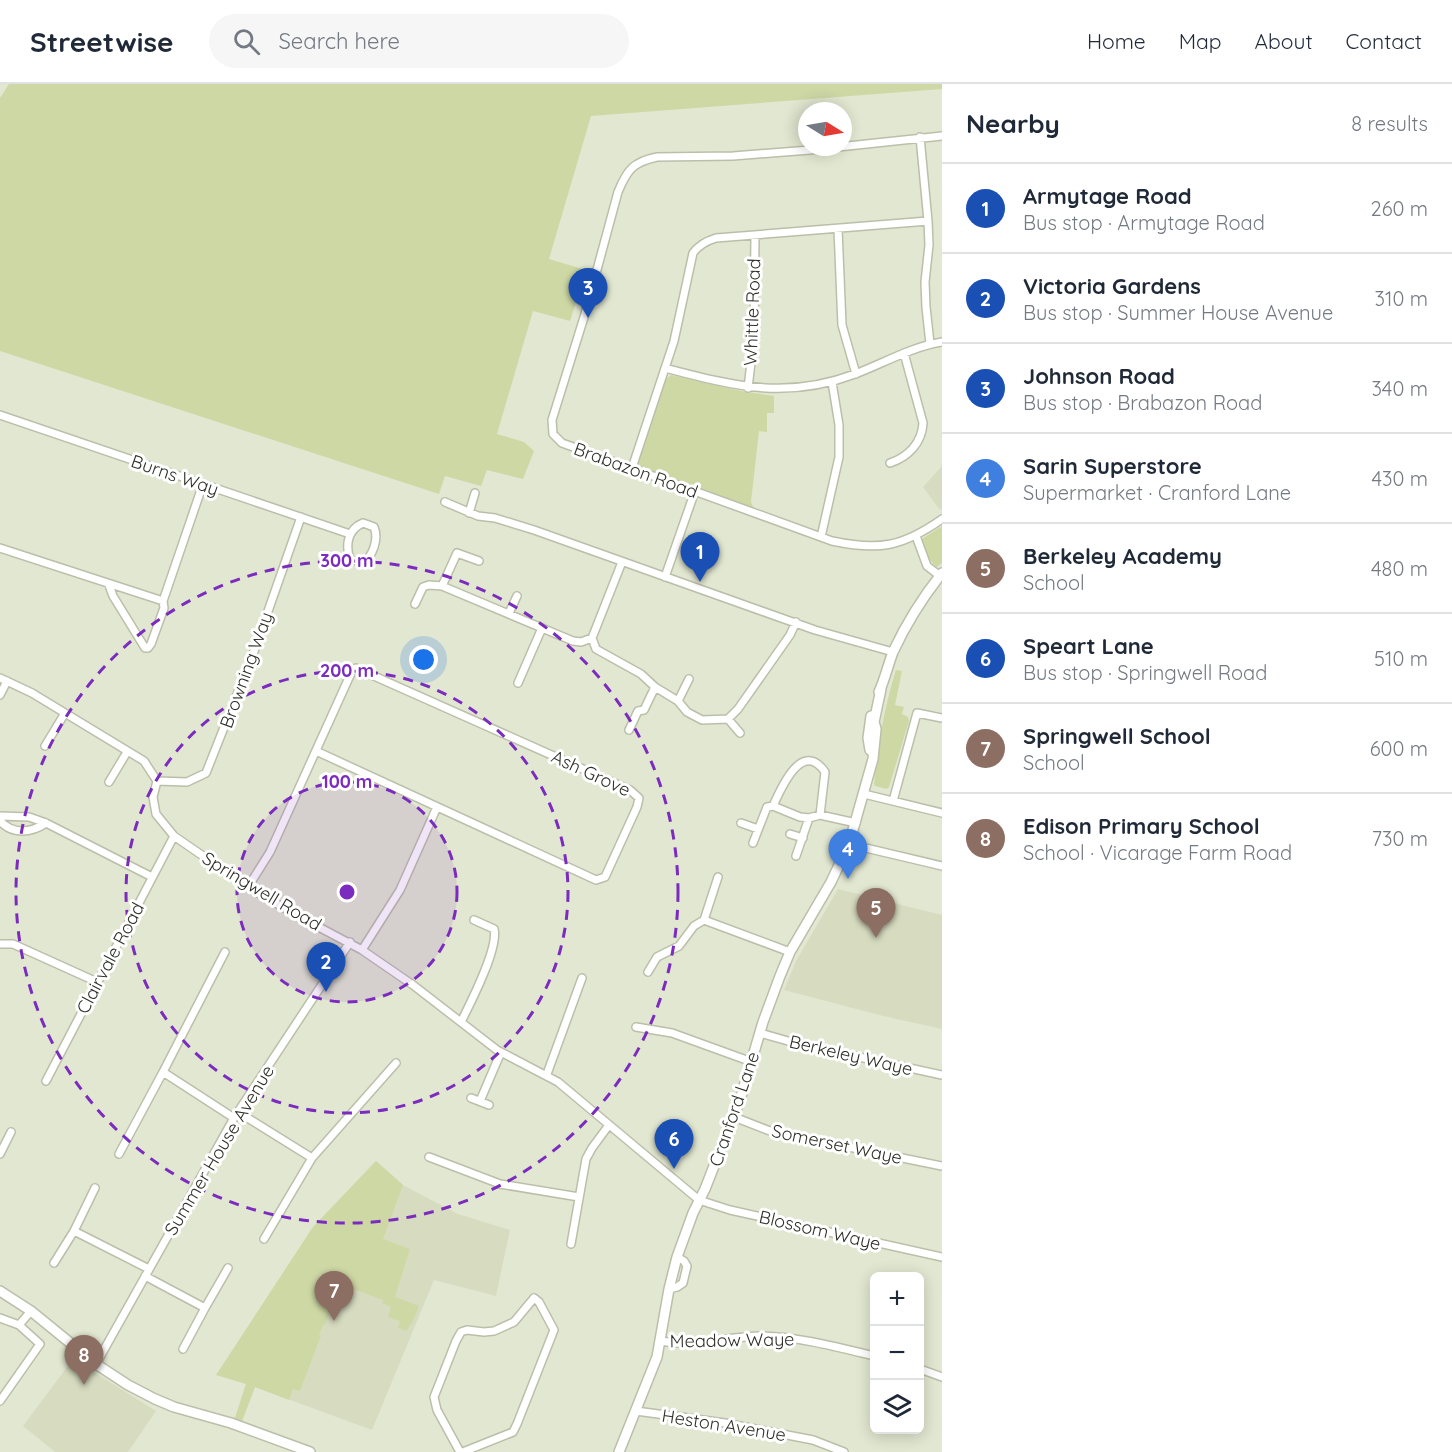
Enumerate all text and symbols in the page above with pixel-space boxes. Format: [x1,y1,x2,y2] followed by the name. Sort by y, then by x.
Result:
[209,14,629,68] search box
[30,24,173,59] text: Streetwise
[230,25,263,58] icon: search
[278,27,400,55] text: Search here
[1087,28,1146,54] text: Home
[1179,28,1222,54] text: Map
[1255,28,1313,54] text: About
[1346,28,1422,54] text: Contact
[798,102,852,156] north arrow
[966,107,1060,140] text: Nearby
[1351,111,1428,136] text: 8 results
[1023,182,1192,210] text: Armytage Road
[982,196,989,221] text: 1
[1371,196,1428,221] text: 260 m
[1023,210,1265,235] text: Bus stop · Armytage Road
[739,258,765,366] street label: Whittle Road
[568,268,608,318] pin: 3
[1023,272,1201,300] text: Victoria Gardens
[980,286,991,311] text: 2
[1375,286,1428,311] text: 310 m
[1023,300,1333,325] text: Bus stop · Summer House Avenue
[1023,362,1175,390] text: Johnson Road
[980,376,991,401] text: 3
[1371,376,1428,401] text: 340 m
[1023,390,1262,415] text: Bus stop · Brabazon Road
[571,437,701,503] street label: Brabazon Road
[128,449,222,501] street label: Burns Way
[1023,452,1202,480] text: Sarin Superstore
[980,466,991,491] text: 4
[1371,466,1428,491] text: 430 m
[1023,480,1291,505] text: Supermarket · Cranford Lane
[680,532,720,582] pin: 1
[1023,542,1222,570] text: Berkeley Academy
[320,549,374,572] text: 300 m
[980,556,991,581] text: 5
[1371,556,1428,581] text: 480 m
[1023,570,1085,595] text: School
[214,609,278,731] street label: Browning Way
[1023,632,1154,660] text: Speart Lane
[409,645,438,674] your location
[980,646,991,671] text: 6
[1374,646,1428,671] text: 510 m
[320,659,374,682] text: 200 m
[1023,660,1267,685] text: Bus stop · Springwell Road
[1023,722,1211,750] text: Springwell School
[980,736,991,761] text: 7
[1370,736,1428,761] text: 600 m
[548,745,634,801] street label: Ash Grove
[1023,750,1085,775] text: School
[322,770,372,793] text: 100 m
[1023,812,1260,840] text: Edison Primary School
[980,826,991,851] text: 8
[1372,826,1428,851] text: 730 m
[828,830,868,879] pin: 4
[1023,840,1292,865] text: School · Vicarage Farm Road
[198,846,326,936] street label: Springwell Road
[337,882,357,902] centre of rings
[856,888,896,938] pin: 5
[71,898,149,1018] street label: Clairvale Road
[306,942,346,992] pin: 2
[787,1030,915,1080] street label: Berkeley Waye
[704,1049,764,1169] street label: Cranford Lane
[159,1061,279,1239] street label: Summer House Avenue
[770,1119,904,1169] street label: Somerset Waye
[654,1120,694,1169] pin: 6
[757,1205,883,1255] street label: Blossom Waye
[314,1272,354,1321] pin: 7
[870,1272,924,1434] map controls
[870,1272,924,1326] button: +
[870,1326,924,1380] button: −
[669,1327,795,1353] street label: Meadow Waye
[64,1336,104,1385] pin: 8
[870,1380,924,1434] button: layers
[660,1404,788,1446] street label: Heston Avenue

